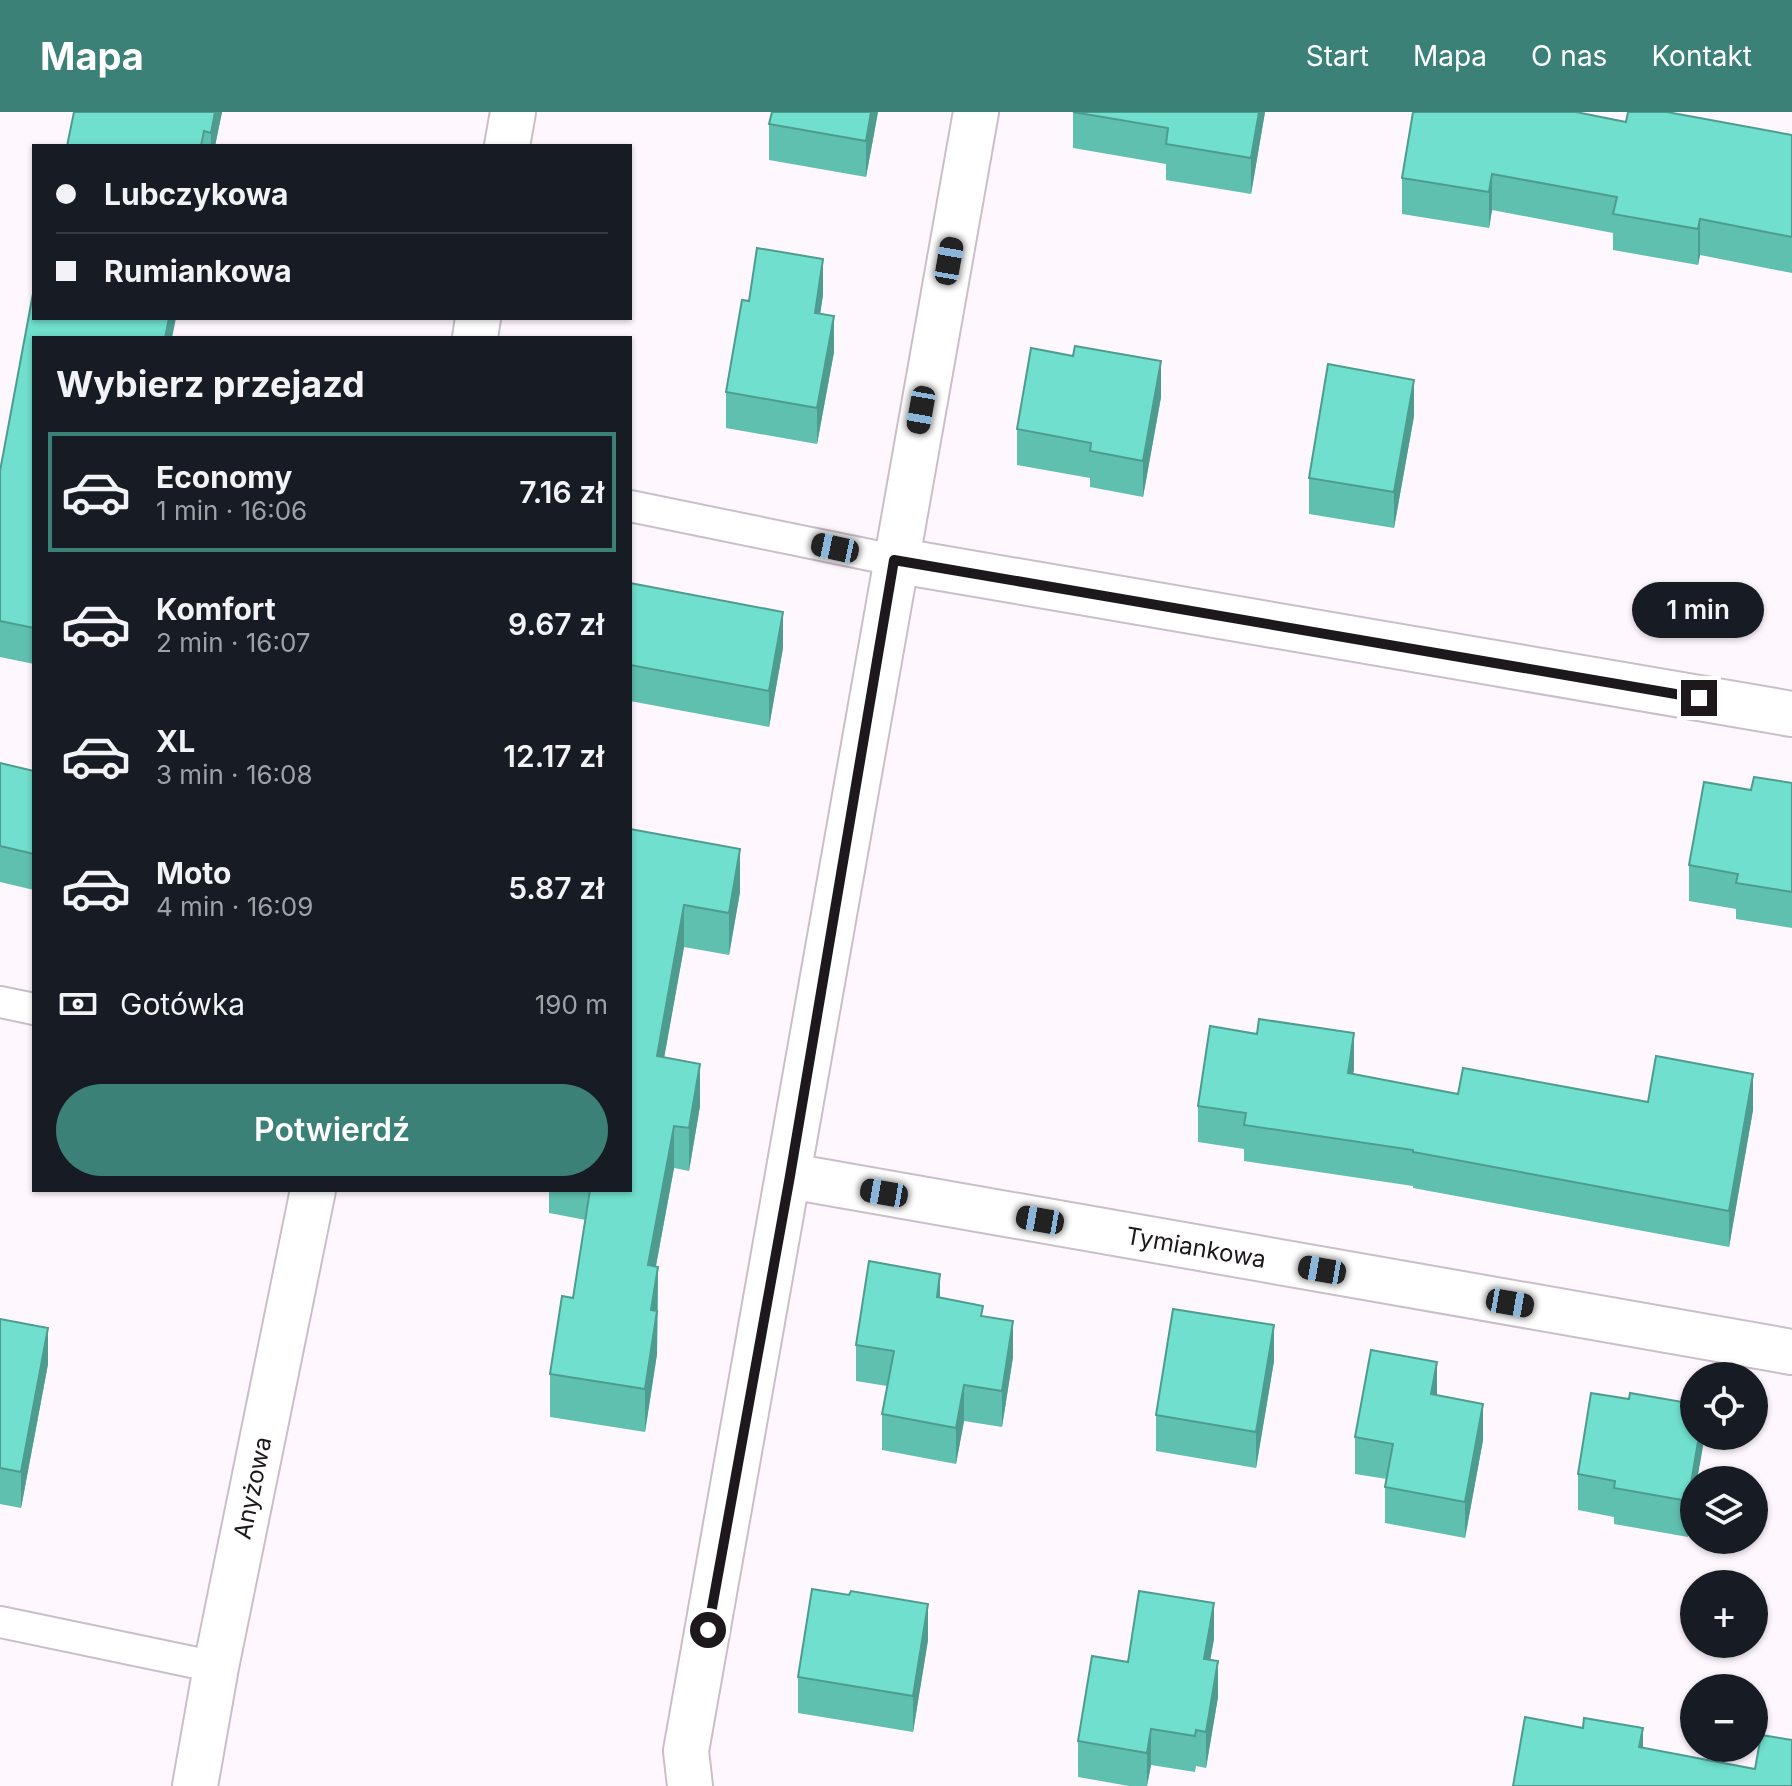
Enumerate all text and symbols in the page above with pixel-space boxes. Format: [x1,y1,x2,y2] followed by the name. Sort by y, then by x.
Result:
[40,33,144,79] text: Mapa
[1306,39,1369,73] text: Start
[1413,39,1487,73] text: Mapa
[1531,39,1607,73] text: O nas
[1651,39,1752,73] text: Kontakt
[104,176,288,212] text: Lubczykowa
[933,235,965,287] car
[104,253,292,289] text: Rumiankowa
[56,362,365,406] text: Wybierz przejazd
[905,384,937,436] car
[60,456,132,528] icon: car
[156,459,292,495] text: Economy
[519,474,604,510] text: 7.16 zł
[156,495,307,526] text: 1 min · 16:06
[809,531,861,565] car
[1633,582,1765,638] callout: 1 min
[60,588,132,660] icon: car
[156,591,276,627] text: Komfort
[1666,594,1730,625] text: 1 min
[508,606,604,642] text: 9.67 zł
[156,627,311,658] text: 2 min · 16:07
[1681,680,1717,716] route end
[60,720,132,792] icon: car
[156,723,195,759] text: XL
[503,738,604,774] text: 12.17 zł
[156,759,313,790] text: 3 min · 16:08
[60,852,132,924] icon: car
[156,855,231,891] text: Moto
[508,870,604,906] text: 5.87 zł
[156,891,313,922] text: 4 min · 16:09
[56,982,100,1026] icon: cash
[120,986,245,1022] text: Gotówka
[535,989,608,1020] text: 190 m
[56,1084,608,1176] button: Potwierdź
[858,1177,910,1209] car
[1014,1204,1066,1236] car
[1124,1221,1268,1274] street label: Tymiankowa
[1296,1254,1348,1286] car
[1484,1287,1536,1319] car
[1680,1362,1768,1762] map controls
[1680,1362,1768,1450] button: locate
[228,1434,277,1542] street label: Anyżowa
[1680,1466,1768,1554] button: layers
[1680,1570,1768,1658] button: +
[690,1612,726,1648] route start
[1680,1674,1768,1762] button: −

